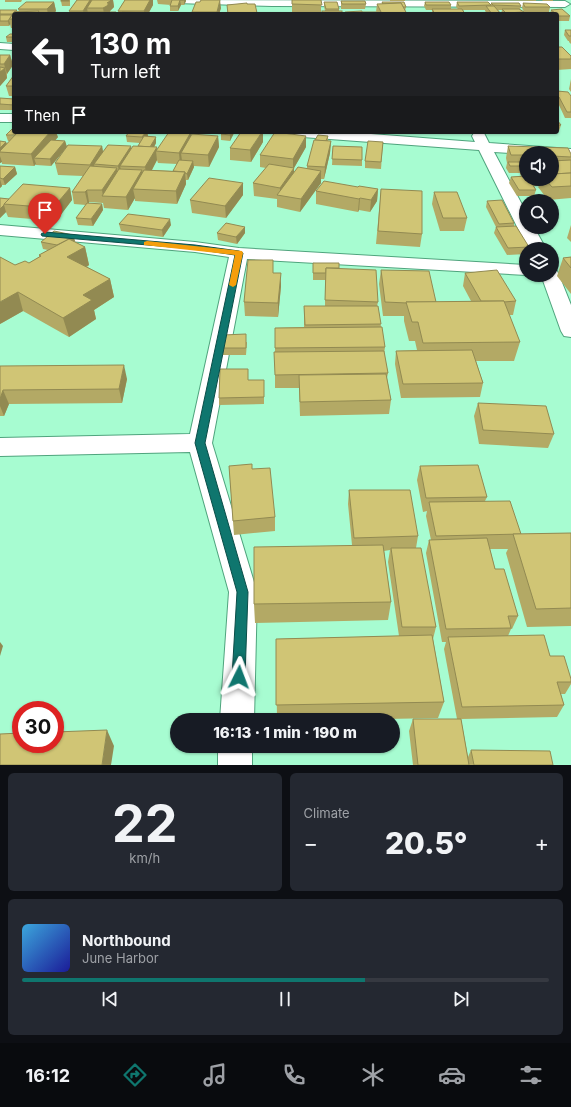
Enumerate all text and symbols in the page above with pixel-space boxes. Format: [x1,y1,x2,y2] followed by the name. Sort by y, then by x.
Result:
[90,27,171,61] text: 130 m
[24,28,76,80] icon: left
[90,61,160,82] text: Turn left
[68,104,90,126] icon: arrive
[24,106,60,125] text: Then
[519,146,559,282] map controls
[519,146,559,186] button: sound
[28,193,62,234] pin
[519,194,559,234] button: search
[34,199,56,221] icon: arrive
[519,242,559,282] button: layers
[218,656,260,698] position arrow
[12,701,64,753] speed limit sign: 30
[213,723,357,742] text: 16:13 · 1 min · 190 m
[112,792,178,855] text: 22
[304,805,350,821] text: Climate
[385,825,468,861] text: 20.5°
[304,830,318,856] text: −
[534,830,549,856] text: +
[129,850,160,866] text: km/h
[82,931,171,950] text: Northbound
[82,950,159,966] text: June Harbor
[99,988,121,1010] icon: previous
[274,988,296,1010] icon: pause
[450,988,472,1010] icon: next
[121,1061,149,1089] icon: directions
[201,1061,229,1089] icon: music
[280,1061,308,1089] icon: phone
[359,1061,387,1089] icon: climate
[438,1061,466,1089] icon: car
[517,1061,545,1089] icon: filters
[26,1065,70,1086] text: 16:12

